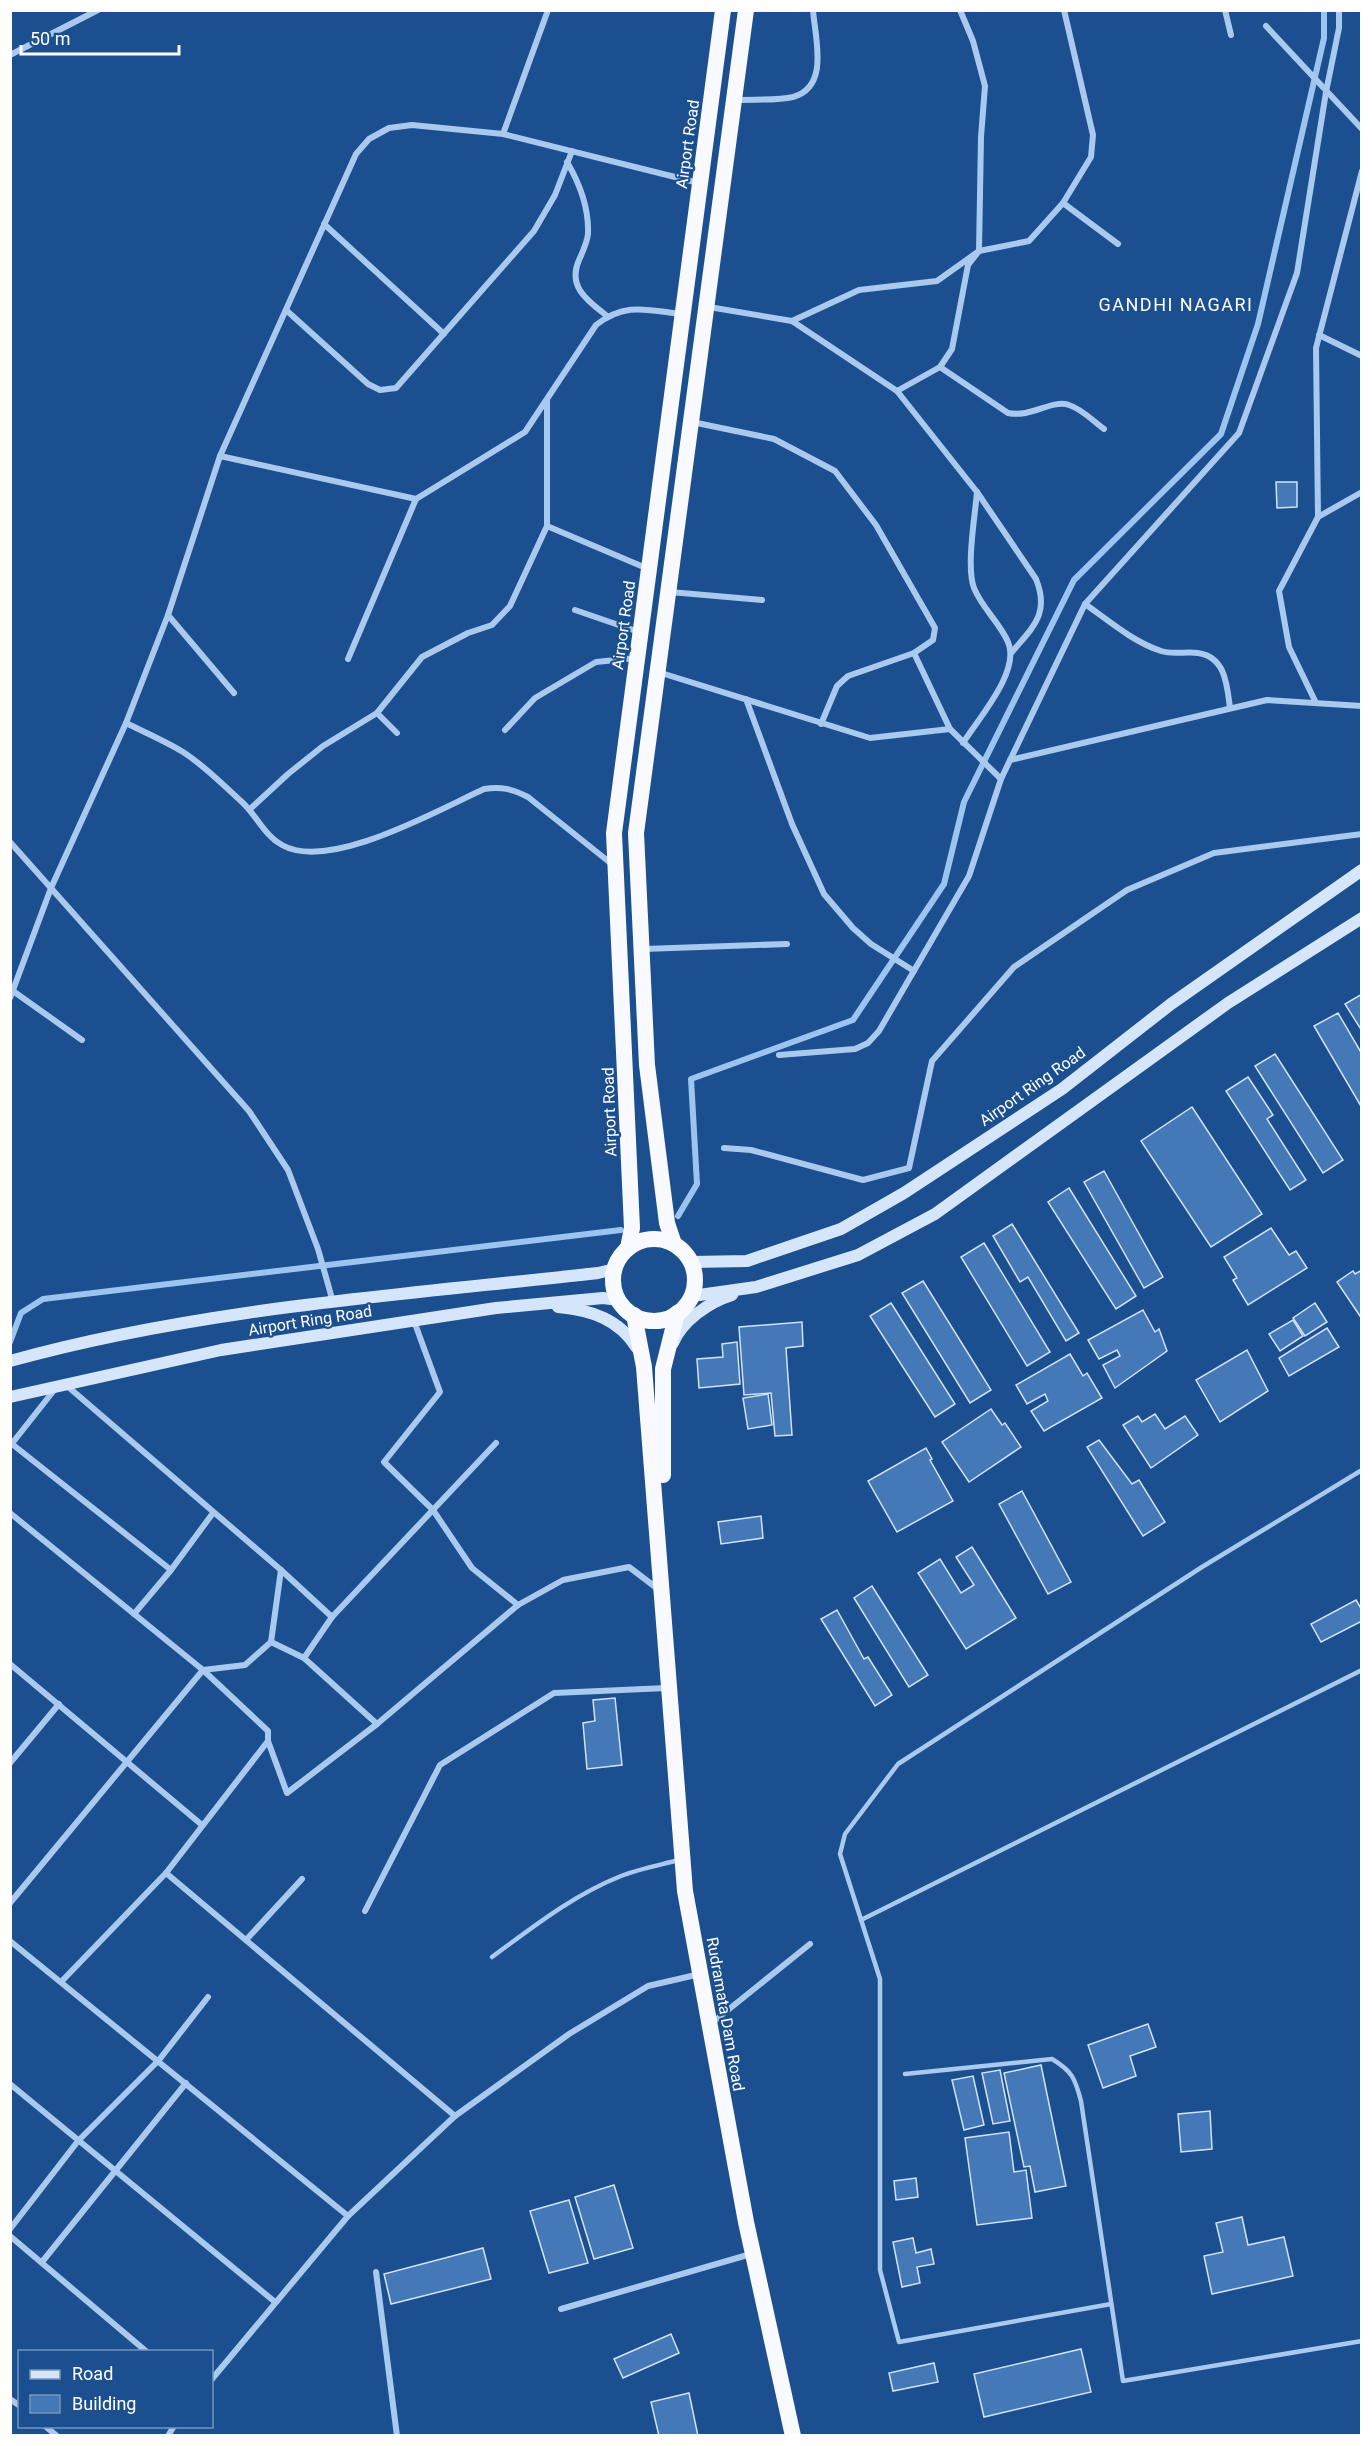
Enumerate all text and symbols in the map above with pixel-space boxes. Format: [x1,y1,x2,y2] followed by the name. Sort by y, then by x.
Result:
[21,18,178,56] scale bar
[30,28,70,49] text: 50 m
[672,98,703,190] street label: Airport Road
[1099,294,1254,315] district label: GANDHI NAGARI
[608,579,639,671] street label: Airport Road
[976,1043,1089,1130] street label: Airport Ring Road
[598,1067,621,1157] street label: Airport Road
[247,1301,373,1340] street label: Airport Ring Road
[703,1936,748,2093] street label: Rudramata Dam Road
[18,2350,213,2428] legend
[72,2363,113,2384] text: Road
[72,2393,136,2414] text: Building

